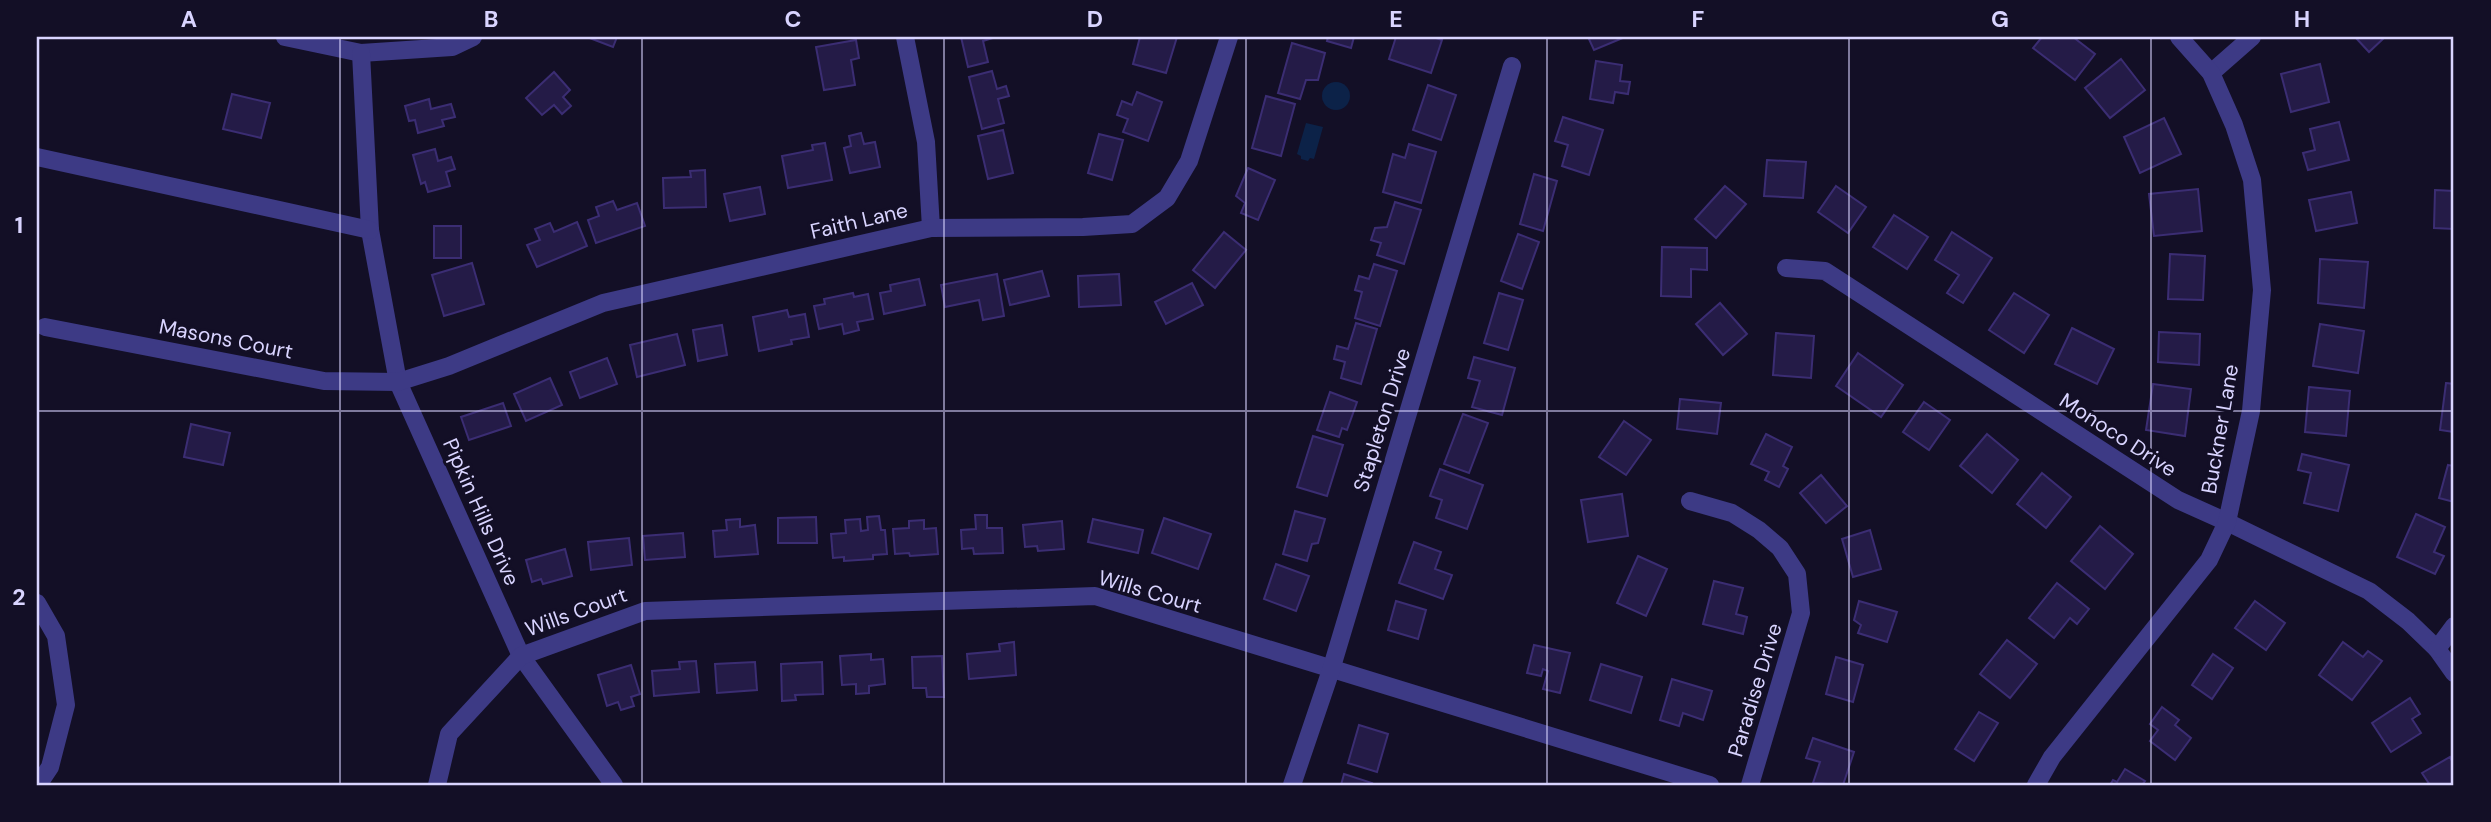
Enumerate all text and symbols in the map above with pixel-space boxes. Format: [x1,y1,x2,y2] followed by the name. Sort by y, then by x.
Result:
[181,4,197,34] text: A
[484,4,498,34] text: B
[785,4,801,34] text: C
[1087,4,1103,34] text: D
[1389,4,1403,34] text: E
[1692,4,1705,34] text: F
[1991,4,2009,34] text: G
[2294,4,2310,34] text: H
[807,196,911,246] street label: Faith Lane
[15,210,23,240] text: 1
[157,312,295,366] street label: Masons Court
[1347,345,1417,495] street label: Stapleton Drive
[2195,362,2245,496] street label: Buckner Lane
[2054,387,2182,483] street label: Monoco Drive
[436,434,526,590] street label: Pipkin Hills Drive
[1095,564,1205,620] street label: Wills Court
[521,581,631,643] street label: Wills Court
[12,582,26,612] text: 2
[1721,620,1789,760] street label: Paradise Drive

